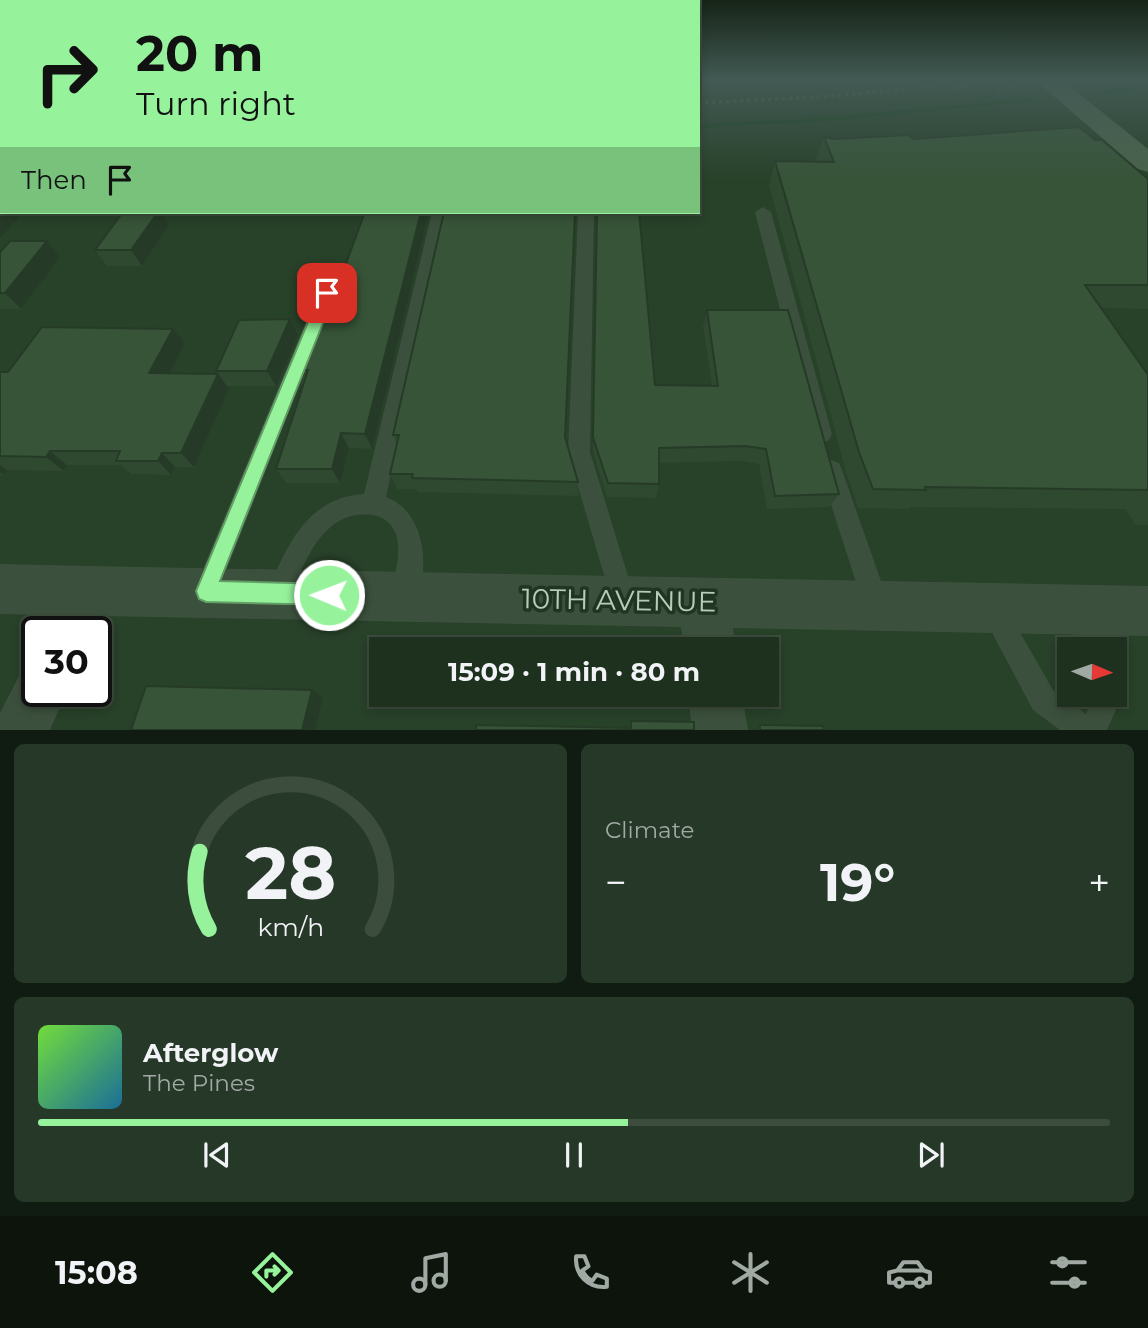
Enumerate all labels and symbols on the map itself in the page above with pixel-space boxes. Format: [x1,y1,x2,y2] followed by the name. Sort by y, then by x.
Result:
[297,263,357,323] pin
[292,558,366,632] position arrow
[521,581,717,619] street label: 10TH AVENUE
[21,616,112,707] speed limit sign: 30
[1057,637,1127,707] north arrow

